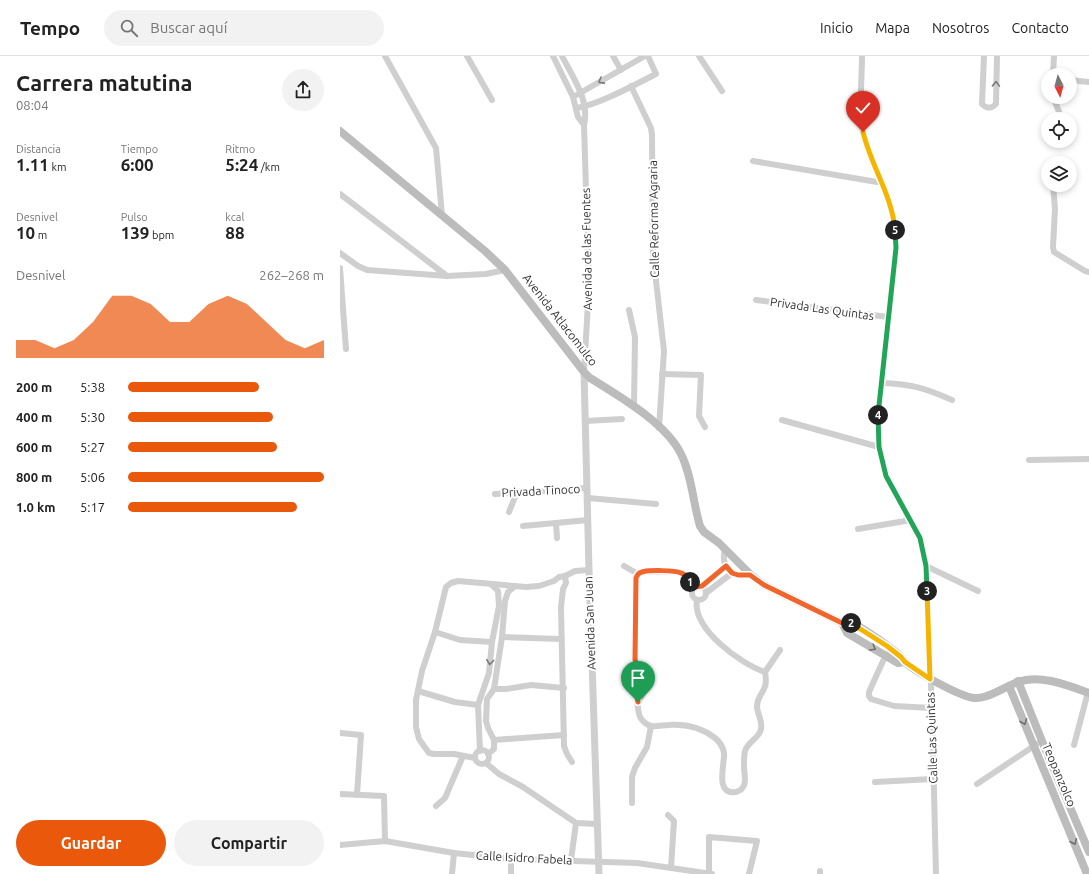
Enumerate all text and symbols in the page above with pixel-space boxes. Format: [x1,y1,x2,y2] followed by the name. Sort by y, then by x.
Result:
[104,10,384,46] search box
[20,17,80,39] text: Tempo
[118,17,140,39] icon: search
[150,19,227,36] text: Buscar aquí
[820,20,853,36] text: Inicio
[875,20,910,36] text: Mapa
[932,20,989,36] text: Nosotros
[1011,20,1069,36] text: Contacto
[1041,68,1077,104] north arrow
[1041,68,1077,192] map controls
[282,69,324,111] button: share
[16,70,192,95] text: Carrera matutina
[598,76,605,83] one-way arrow
[992,81,1001,87] one-way arrow
[846,91,880,132] pin
[852,97,874,119] icon: check
[16,98,49,112] text: 08:04
[1041,112,1077,148] button: locate
[16,143,61,155] text: Distancia
[121,143,158,155] text: Tiempo
[225,143,255,155] text: Ritmo
[16,155,49,174] text: 1.11
[121,155,154,174] text: 6:00
[225,155,258,174] text: 5:24
[1041,156,1077,192] button: layers
[646,160,661,278] street label: Calle Reforma Agraria
[49,161,67,173] text: km
[258,161,280,173] text: /km
[579,188,594,310] street label: Avenida de las Fuentes
[16,211,58,223] text: Desnivel
[121,211,148,223] text: Pulso
[225,211,244,223] text: kcal
[885,220,905,240] pin: 5
[16,223,35,242] text: 10
[121,223,149,242] text: 139
[225,223,245,242] text: 88
[892,224,898,236] text: 5
[35,229,47,241] text: m
[149,229,174,241] text: bpm
[16,268,65,282] text: Desnivel
[259,268,324,282] text: 262–268 m
[520,271,600,368] street label: Avenida Atlacomulco
[769,295,875,322] street label: Privada Las Quintas
[16,380,52,394] text: 200 m
[80,380,105,394] text: 5:38
[868,405,888,425] pin: 4
[875,409,881,421] text: 4
[16,410,52,424] text: 400 m
[80,410,105,424] text: 5:30
[16,440,52,454] text: 600 m
[80,440,105,454] text: 5:27
[16,470,52,484] text: 800 m
[80,470,105,484] text: 5:06
[501,482,581,499] street label: Privada Tinoco
[16,500,55,514] text: 1.0 km
[80,500,105,514] text: 5:17
[680,572,700,592] pin: 1
[581,576,598,670] street label: Avenida San Juan
[687,576,693,588] text: 1
[917,581,937,601] pin: 3
[924,585,930,597] text: 3
[841,613,861,633] pin: 2
[848,617,854,629] text: 2
[868,644,875,651] one-way arrow
[486,659,495,665] one-way arrow
[621,661,655,702] pin
[627,667,649,689] icon: arrive
[923,692,940,784] street label: Calle Las Quintas
[1019,718,1027,725] one-way arrow
[1040,741,1079,809] street label: Teopanzolco
[16,820,166,866] button: Guardar
[174,820,324,866] button: Compartir
[1069,838,1077,845] one-way arrow
[475,848,573,867] street label: Calle Isidro Fabela

